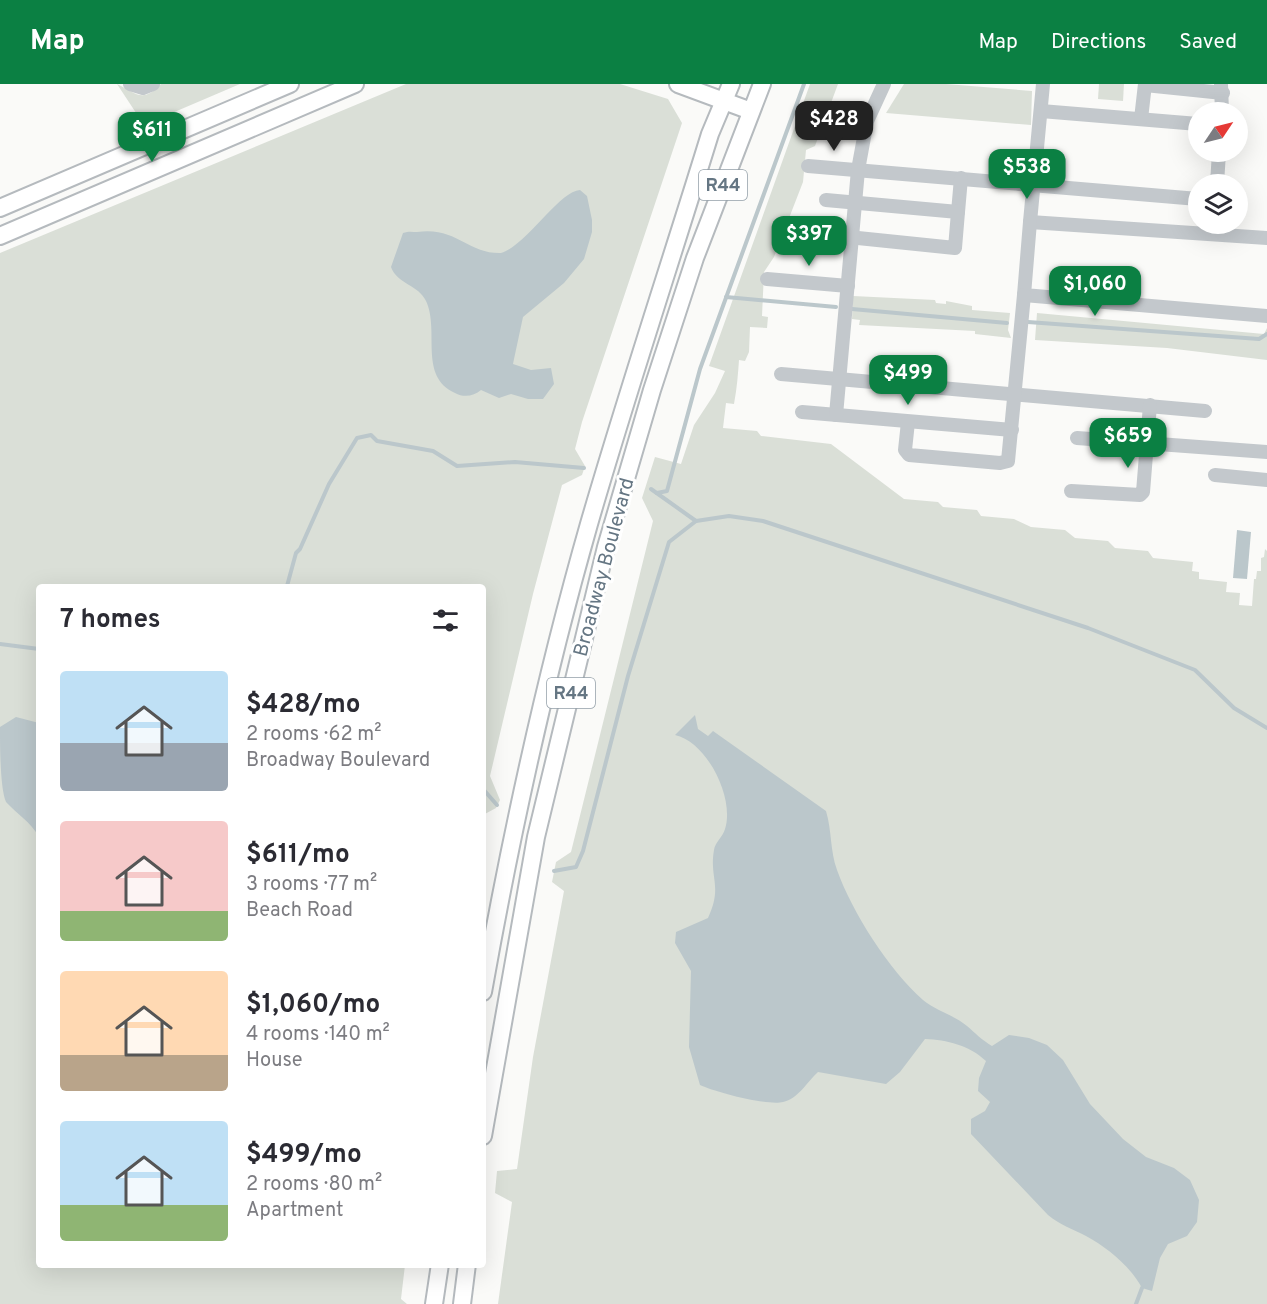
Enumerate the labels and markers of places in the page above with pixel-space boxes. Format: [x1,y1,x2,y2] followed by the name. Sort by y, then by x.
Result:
[798,101,870,152] pin: $428
[116,112,188,163] pin: $611
[991,149,1063,200] pin: $538
[773,216,845,267] pin: $397
[1046,266,1144,317] pin: $1,060
[872,355,944,406] pin: $499
[1092,418,1164,469] pin: $659

